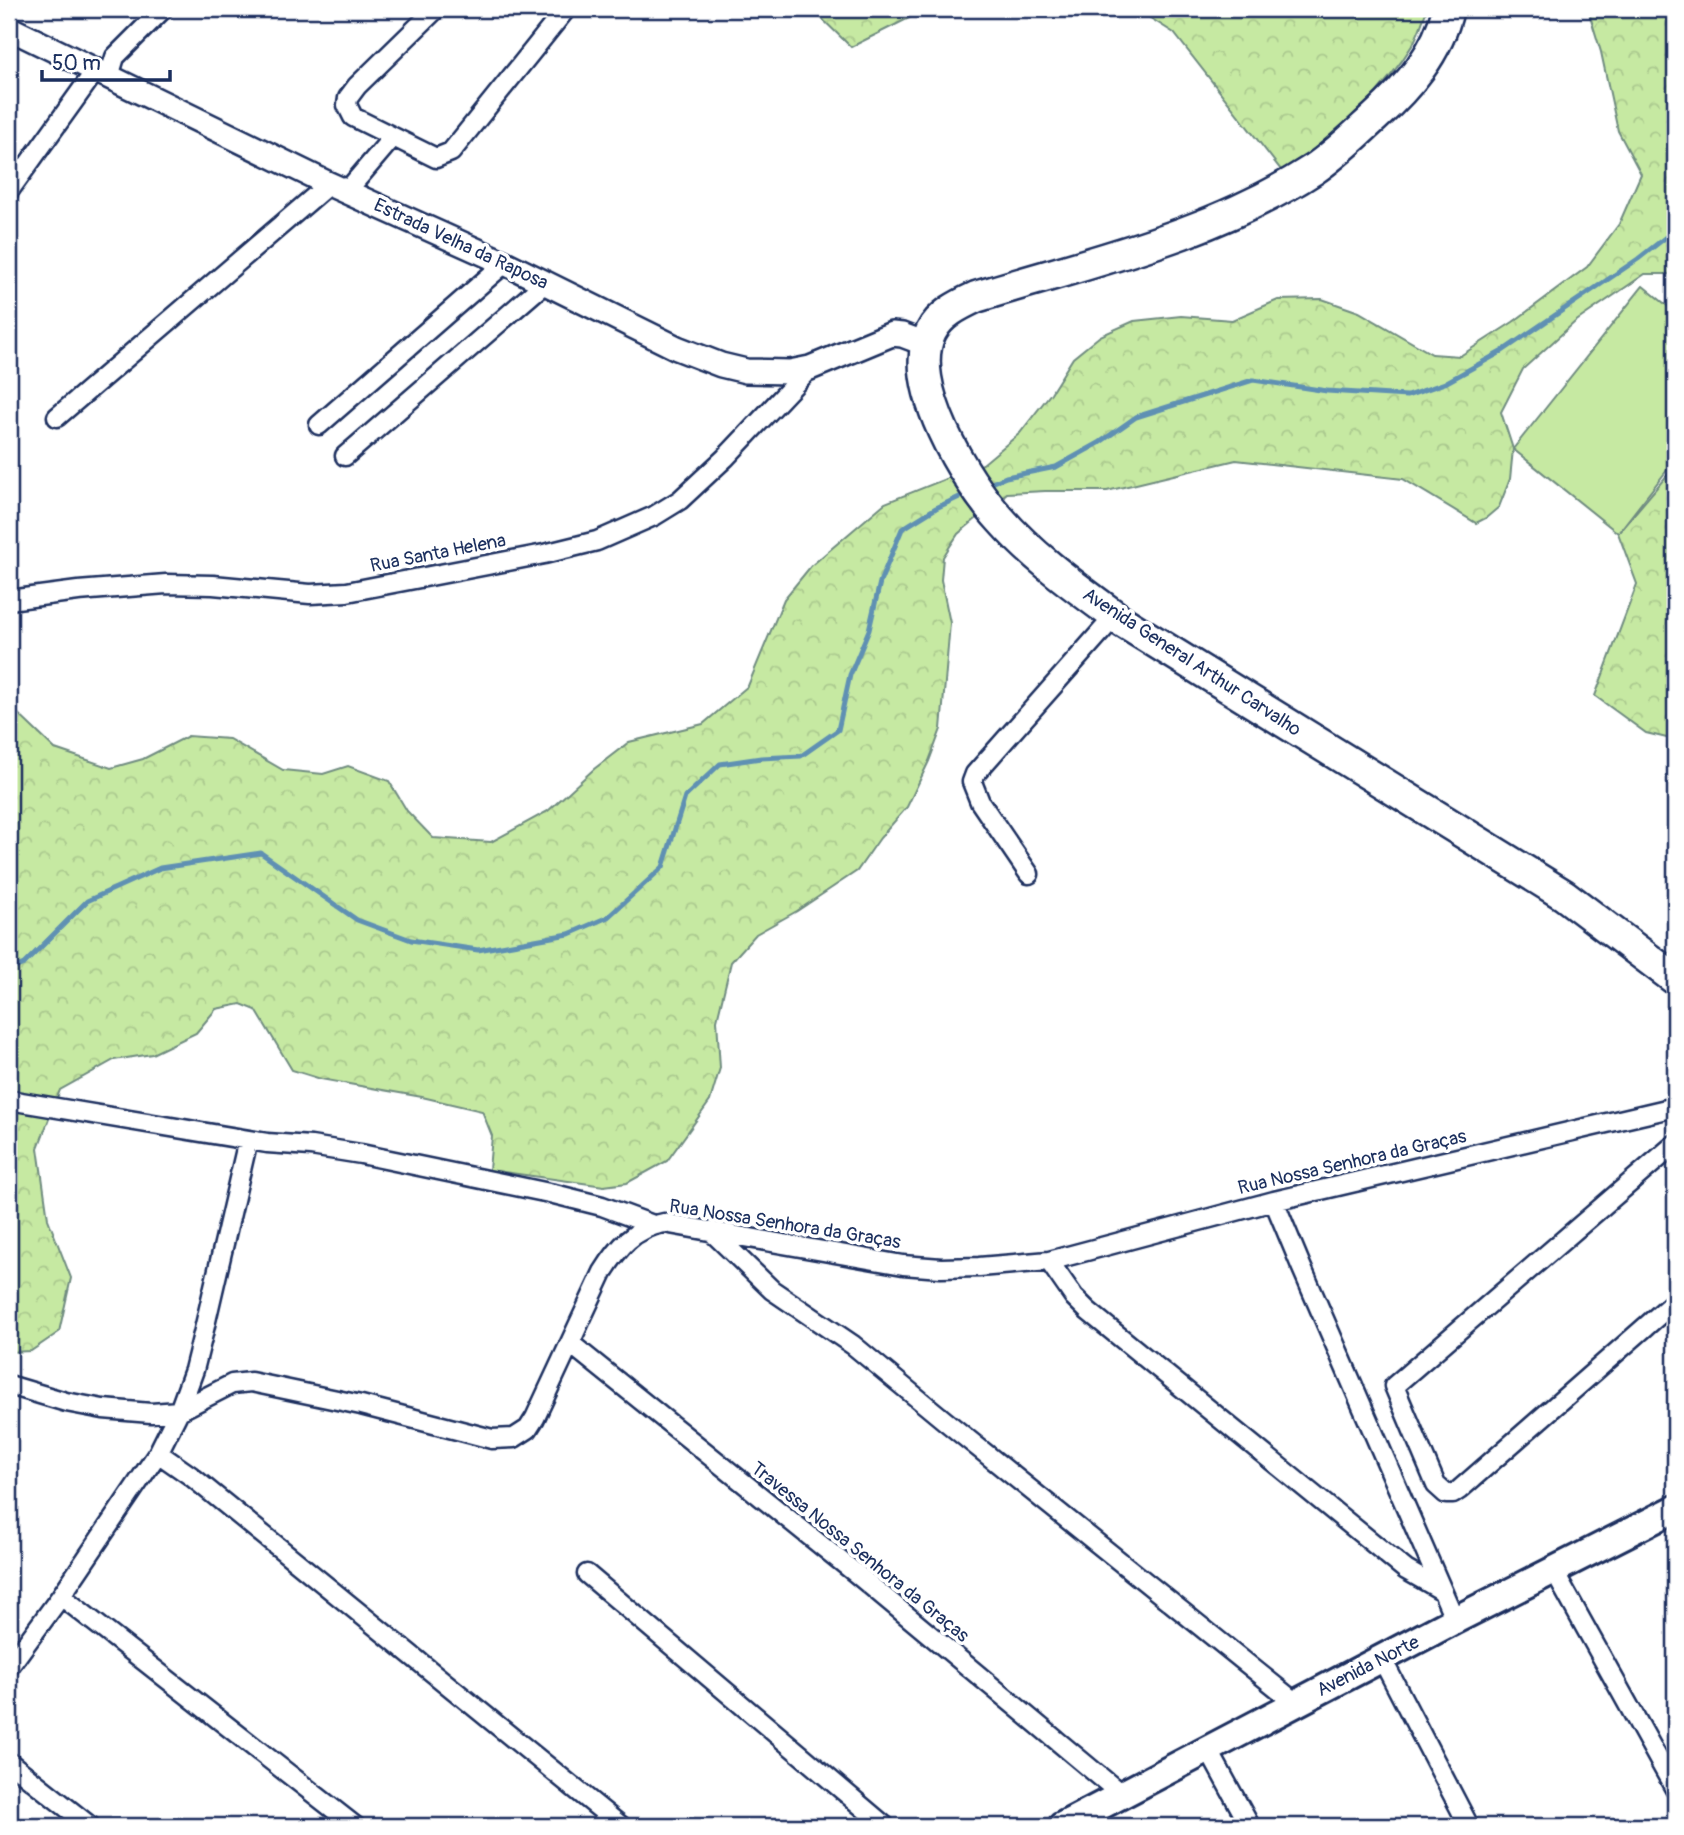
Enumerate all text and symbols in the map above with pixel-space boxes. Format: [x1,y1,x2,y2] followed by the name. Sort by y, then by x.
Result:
[42,38,170,82] scale bar
[52,50,101,77] text: 50 m
[370,193,552,295] street label: Estrada Velha da Raposa
[368,528,508,578] street label: Rua Santa Helena
[1078,582,1306,742] street label: Avenida General Arthur Carvalho
[1235,1124,1469,1200] street label: Rua Nossa Senhora da Graças
[668,1194,903,1254] street label: Rua Nossa Senhora da Graças
[746,1457,974,1648] street label: Travessa Nossa Senhora da Graças
[1313,1630,1424,1702] street label: Avenida Norte

